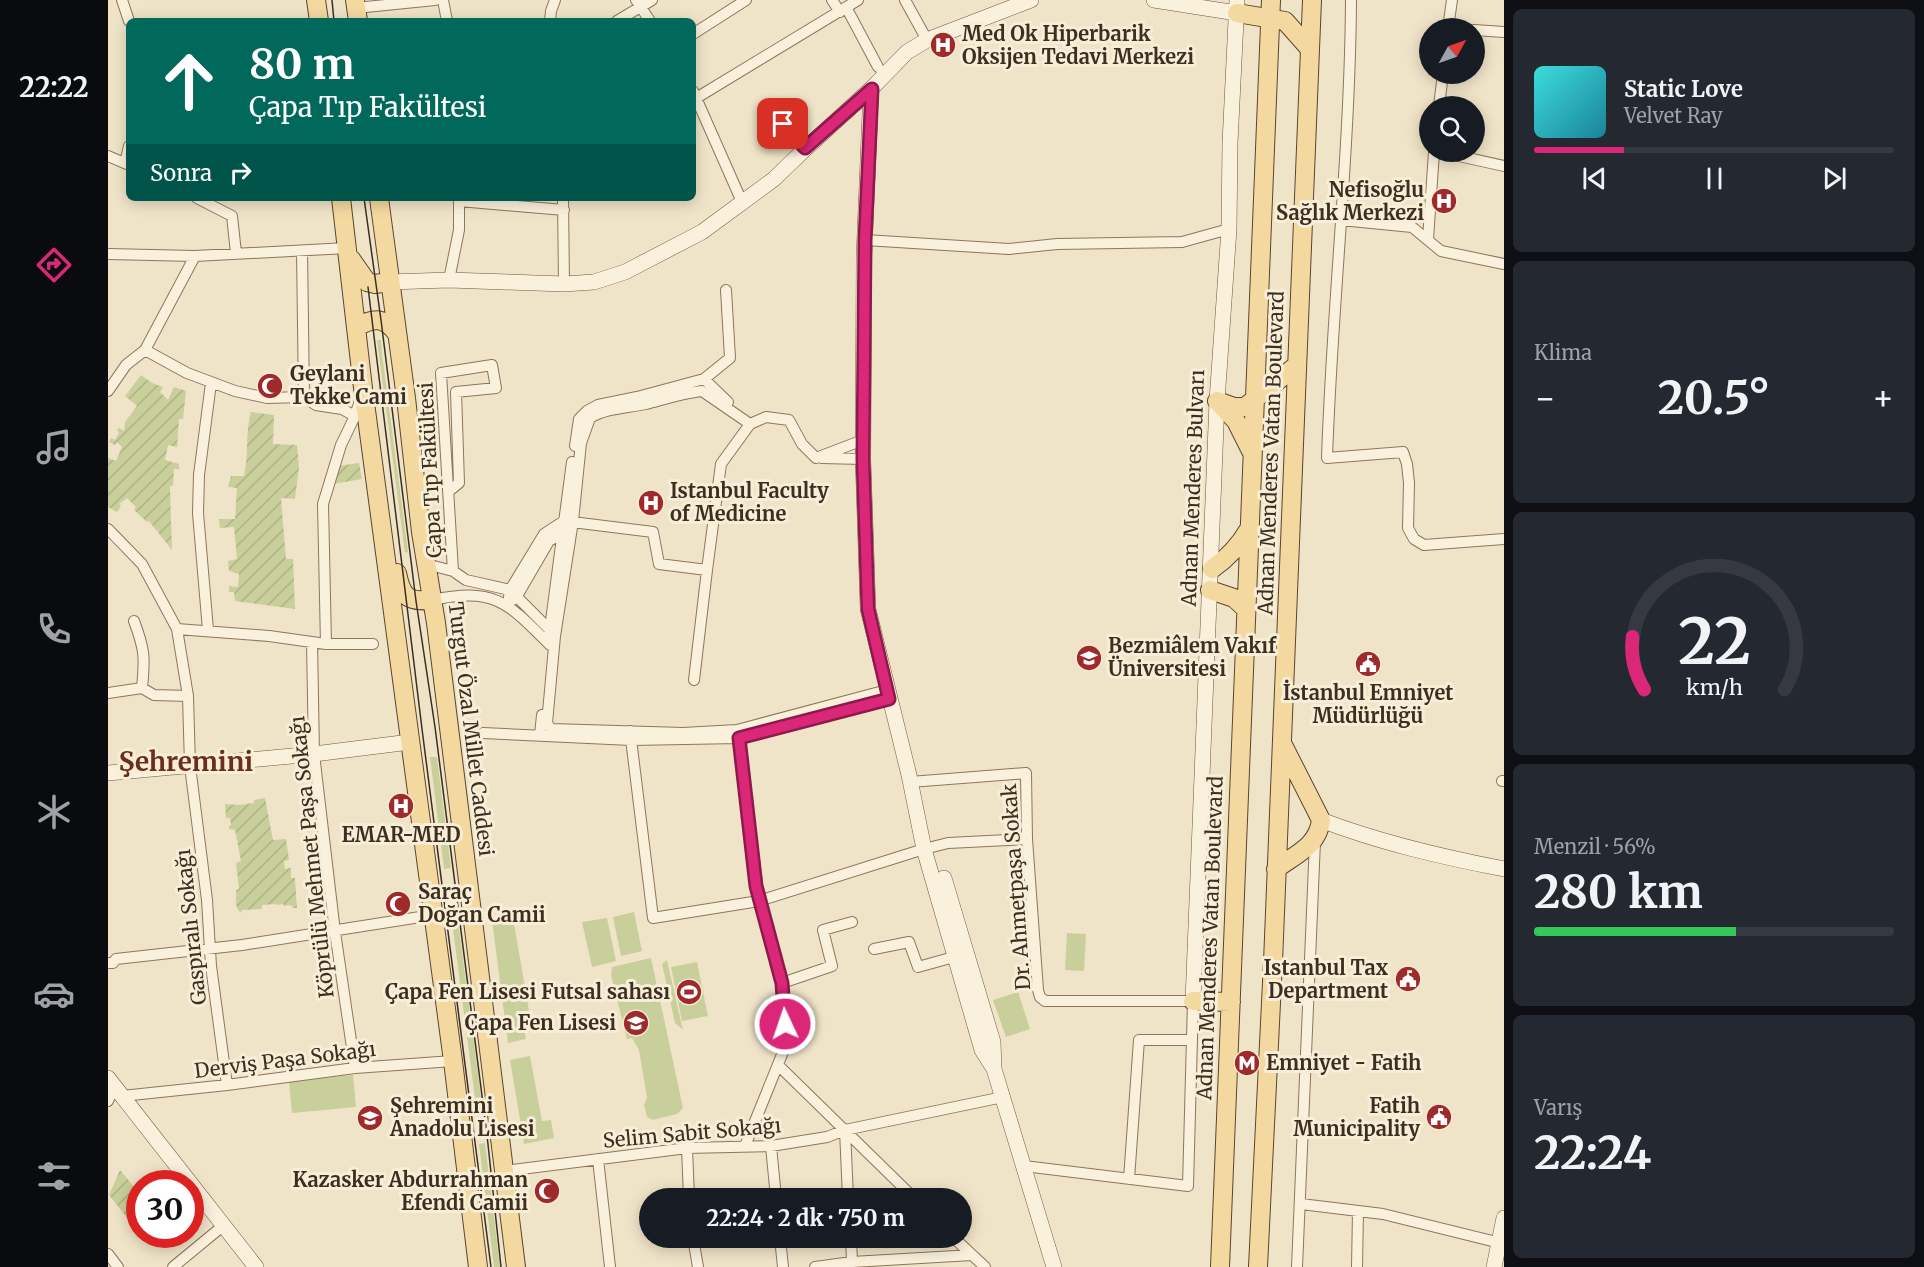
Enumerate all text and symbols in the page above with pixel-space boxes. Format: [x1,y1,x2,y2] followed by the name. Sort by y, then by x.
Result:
[1419,18,1485,84] north arrow
[1419,18,1485,162] map controls
[962,21,1194,69] place label: Med Ok Hiperbarik Oksijen Tedavi Merkezi
[928,30,958,60] hospital icon: Med Ok Hiperbarik Oksijen Tedavi Merkezi
[249,38,355,90] text: 80 m
[150,42,228,120] icon: ahead
[19,70,89,104] text: 22:22
[1624,75,1743,103] text: Static Love
[249,90,487,124] text: Çapa Tıp Fakültesi
[1419,96,1485,162] button: search
[757,98,808,149] pin
[1624,103,1723,128] text: Velvet Ray
[766,107,799,140] icon: arrive
[224,156,257,189] icon: right
[150,159,212,187] text: Sonra
[1578,162,1611,195] icon: previous
[1698,162,1731,195] icon: pause
[1818,162,1851,195] icon: next
[1276,177,1424,225] place label: Nefisoğlu Sağlık Merkezi
[1429,186,1459,216] hospital icon: Nefisoğlu Sağlık Merkezi
[33,244,75,286] icon: directions
[1252,290,1289,617] street label: Adnan Menderes Vatan Boulevard
[1534,340,1592,365] text: Klima
[290,361,407,409] place label: Geylani Tekke Cami
[1176,369,1209,608] street label: Adnan Menderes Bulvarı
[1658,370,1770,426] text: 20.5°
[255,371,285,401] mosque icon: Geylani Tekke Cami
[1534,378,1556,419] text: −
[1872,378,1894,419] text: +
[412,381,447,559] street label: Çapa Tıp Fakültesi
[33,426,75,468] icon: music
[670,478,829,526] place label: Istanbul Faculty of Medicine
[636,488,666,518] hospital icon: Istanbul Faculty of Medicine
[443,600,500,858] street label: Turgut Özal Millet Caddesi
[1678,604,1750,682] text: 22
[33,608,75,650] icon: phone
[1108,633,1277,681] place label: Bezmiâlem Vakıf Üniversitesi
[1074,643,1104,673] school or university icon: Bezmiâlem Vakıf Üniversitesi
[1353,649,1383,679] public building icon: İstanbul Emniyet Müdürlüğü
[1686,675,1742,702] text: km/h
[1283,679,1453,728] place label: İstanbul Emniyet Müdürlüğü
[284,715,339,999] street label: Köprülü Mehmet Paşa Sokağı
[119,745,253,778] district label: Şehremini
[1191,775,1228,1102] street label: Adnan Menderes Vatan Boulevard
[996,783,1035,991] street label: Dr. Ahmetpaşa Sokak
[33,791,75,833] icon: climate
[386,791,416,821] hospital icon: EMAR-MED
[341,822,461,847] place label: EMAR-MED
[1534,834,1656,859] text: Menzil · 56%
[170,848,211,1006] street label: Gaspıralı Sokağı
[1534,864,1703,920] text: 280 km
[418,879,546,927] place label: Saraç Doğan Camii
[383,889,413,919] mosque icon: Saraç Doğan Camii
[1264,955,1389,1003] place label: Istanbul Tax Department
[1393,964,1423,994] public building icon: Istanbul Tax Department
[33,973,75,1015] icon: car
[674,977,704,1007] sports icon: Çapa Fen Lisesi Futsal sahası
[385,979,670,1004] place label: Çapa Fen Lisesi Futsal sahası
[753,992,817,1056] position arrow
[621,1008,651,1038] school or university icon: Çapa Fen Lisesi
[465,1010,616,1035] place label: Çapa Fen Lisesi
[193,1036,377,1083] street label: Derviş Paşa Sokağı
[1232,1048,1262,1078] metro station icon: Emniyet - Fatih
[1266,1050,1422,1075] place label: Emniyet - Fatih
[389,1093,535,1141] place label: Şehremini Anadolu Lisesi
[1293,1093,1421,1141] place label: Fatih Municipality
[1534,1095,1582,1120] text: Varış
[1424,1102,1454,1132] public building icon: Fatih Municipality
[355,1103,385,1133] school or university icon: Şehremini Anadolu Lisesi
[602,1112,782,1153] street label: Selim Sabit Sokağı
[1534,1125,1651,1181] text: 22:24
[33,1155,75,1197] icon: filters
[293,1167,528,1215] place label: Kazasker Abdurrahman Efendi Camii
[126,1170,204,1248] speed limit sign: 30
[532,1176,562,1206] mosque icon: Kazasker Abdurrahman Efendi Camii
[706,1204,905,1232] text: 22:24 · 2 dk · 750 m

